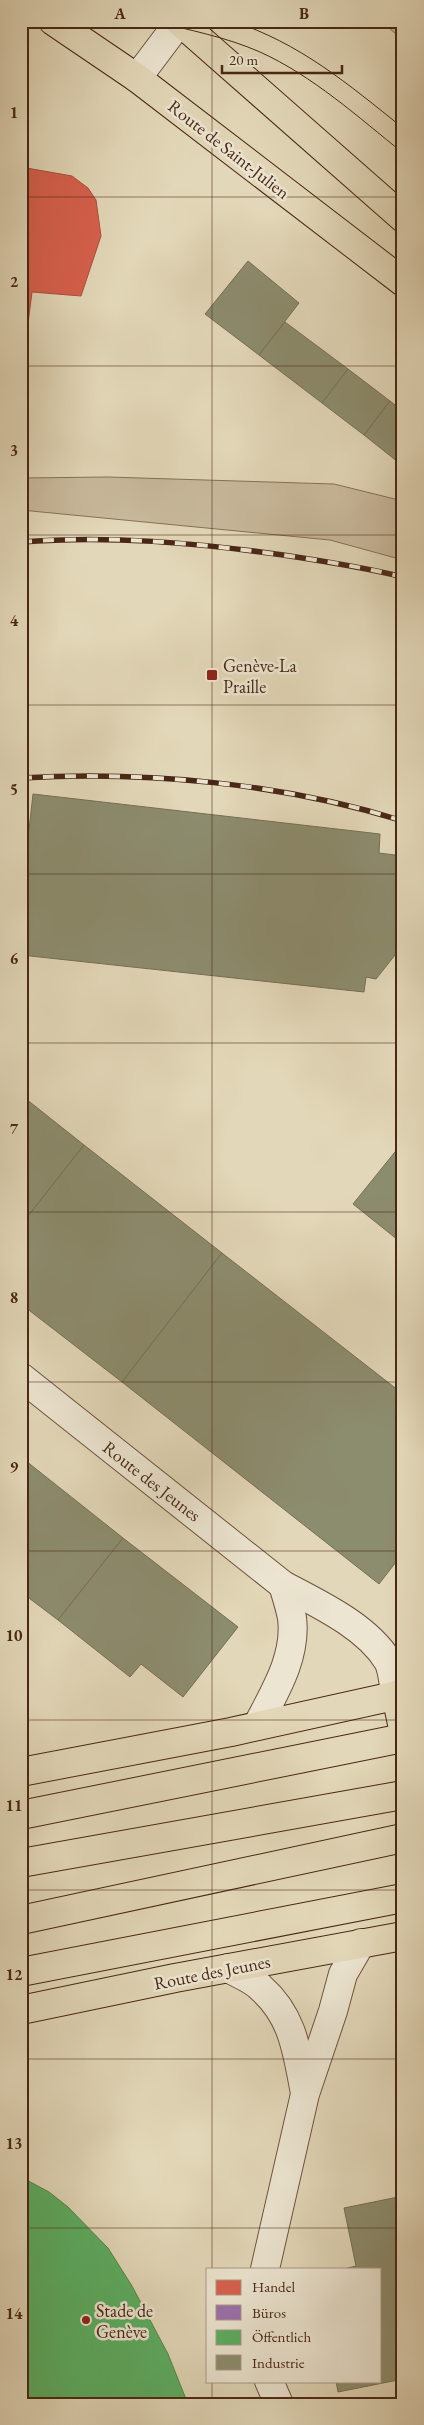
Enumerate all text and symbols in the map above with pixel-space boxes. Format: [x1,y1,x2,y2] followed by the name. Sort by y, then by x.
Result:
[113,3,126,24] text: A
[299,3,309,24] text: B
[222,42,342,74] scale bar
[229,50,258,69] text: 20 m
[164,94,295,204] street label: Route de Saint-Julien
[10,102,18,123] text: 1
[10,271,19,292] text: 2
[10,440,18,461] text: 3
[10,610,19,631] text: 4
[223,654,298,698] place label: Genève-La Praille
[205,668,219,682] marker: Genève-La Praille
[10,779,18,800] text: 5
[10,948,19,969] text: 6
[10,1118,19,1139] text: 7
[10,1287,18,1308] text: 8
[98,1436,206,1527] street label: Route des Jeunes
[10,1456,19,1477] text: 9
[6,1625,23,1646] text: 10
[6,1795,22,1816] text: 11
[152,1949,272,1995] street label: Route des Jeunes
[6,1964,23,1985] text: 12
[6,2133,22,2154] text: 13
[206,2268,382,2382] legend
[252,2277,295,2296] text: Handel
[96,2299,153,2343] place label: Stade de Genève
[6,2303,23,2324] text: 14
[252,2303,286,2322] text: Büros
[80,2314,92,2326] marker: Stade de Genève
[252,2327,312,2346] text: Öffentlich
[252,2353,305,2372] text: Industrie

